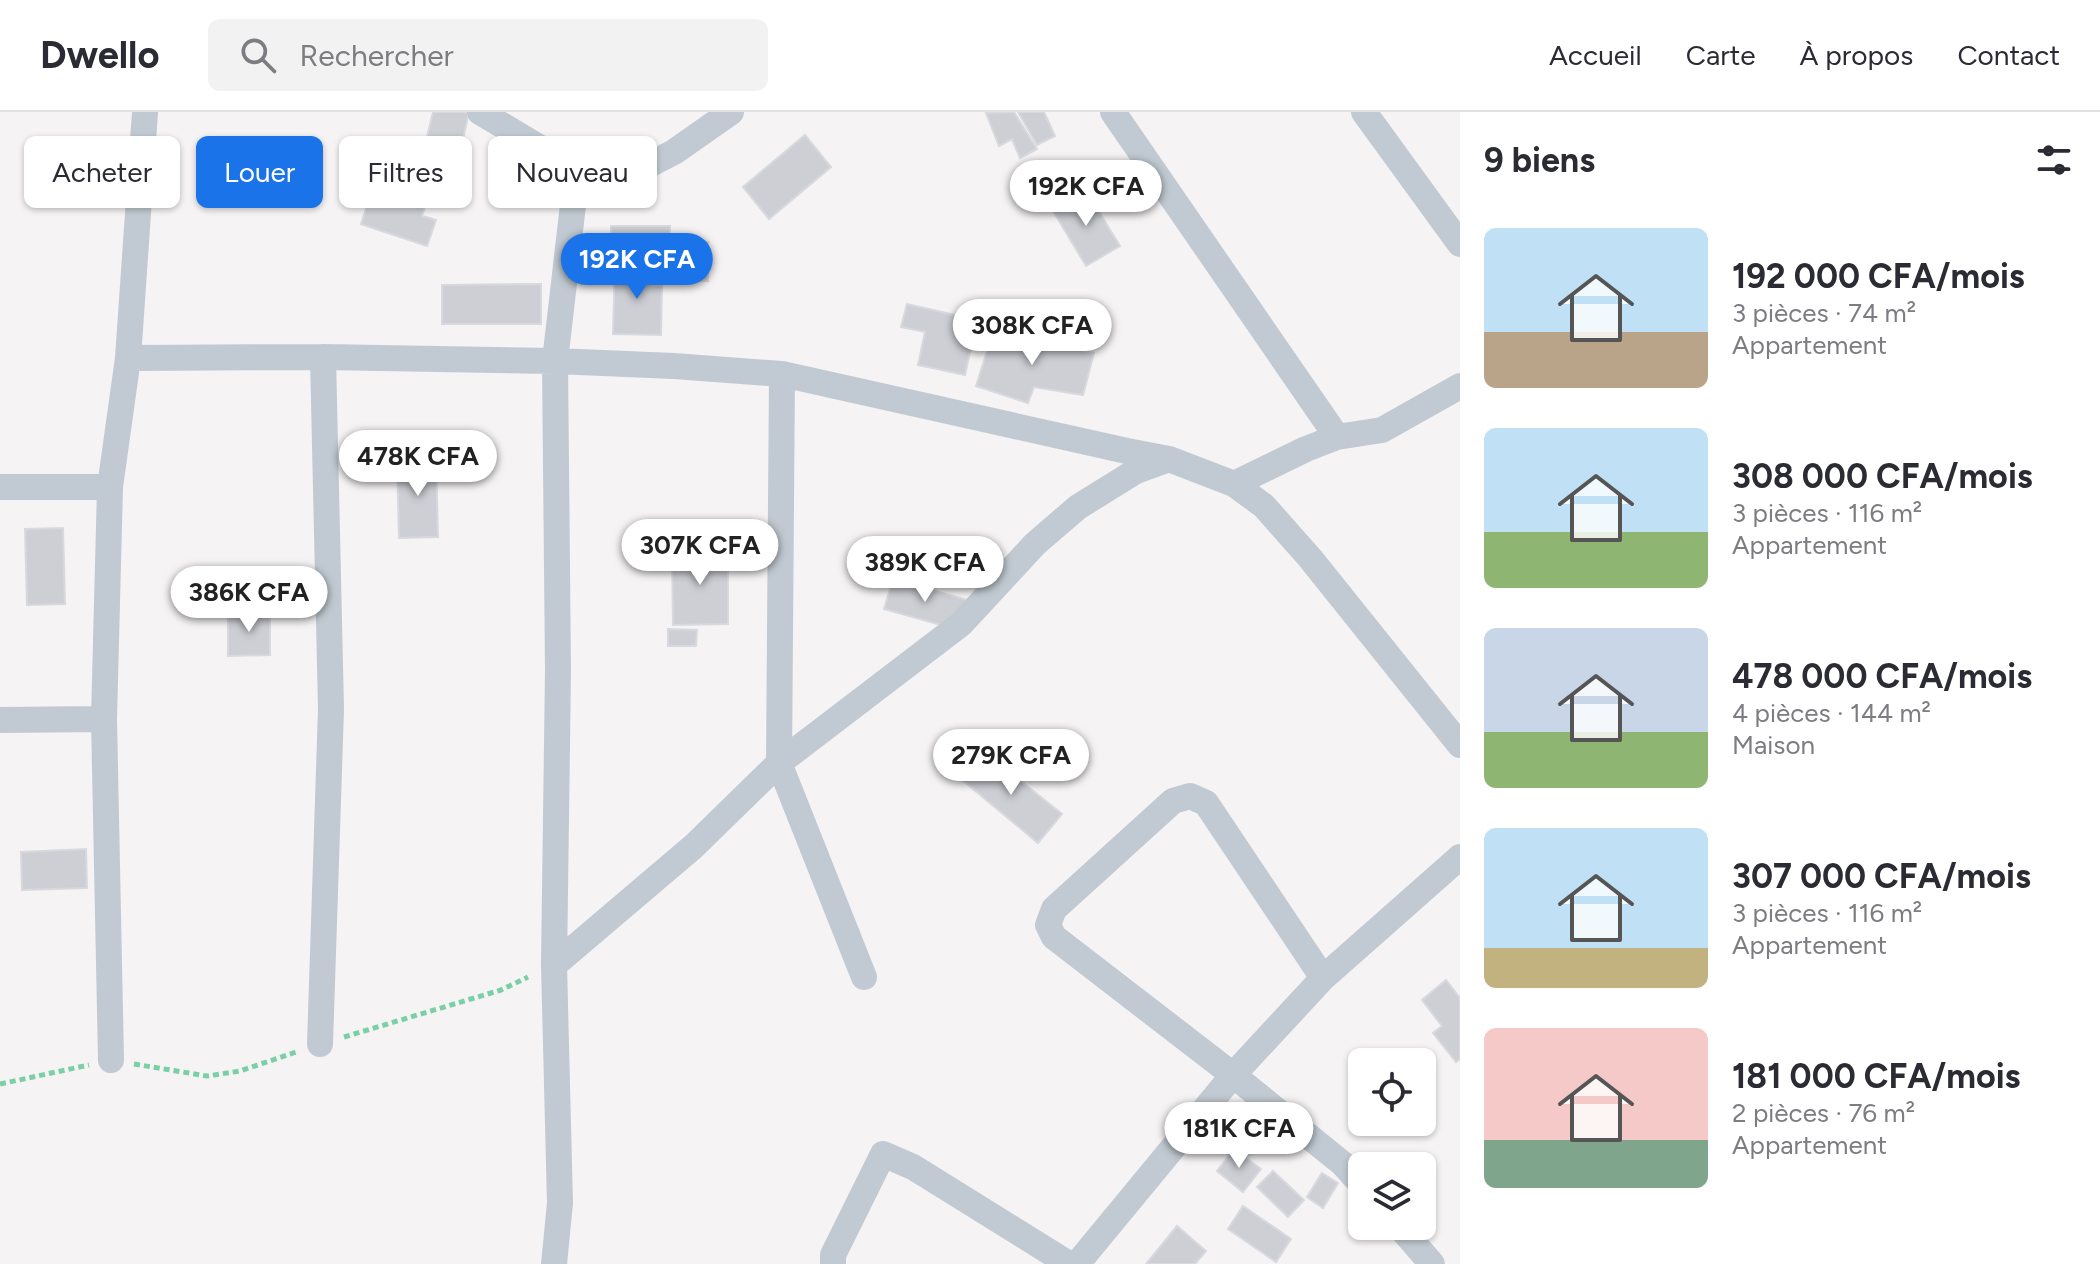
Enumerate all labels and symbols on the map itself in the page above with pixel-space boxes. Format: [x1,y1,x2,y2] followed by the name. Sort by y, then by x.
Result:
[1003,160,1169,228] pin: 192K CFA
[554,233,720,301] pin: 192K CFA
[949,299,1115,367] pin: 308K CFA
[335,430,501,498] pin: 478K CFA
[617,519,783,587] pin: 307K CFA
[842,536,1008,604] pin: 389K CFA
[166,566,332,634] pin: 386K CFA
[928,729,1094,797] pin: 279K CFA
[1156,1102,1322,1170] pin: 181K CFA

